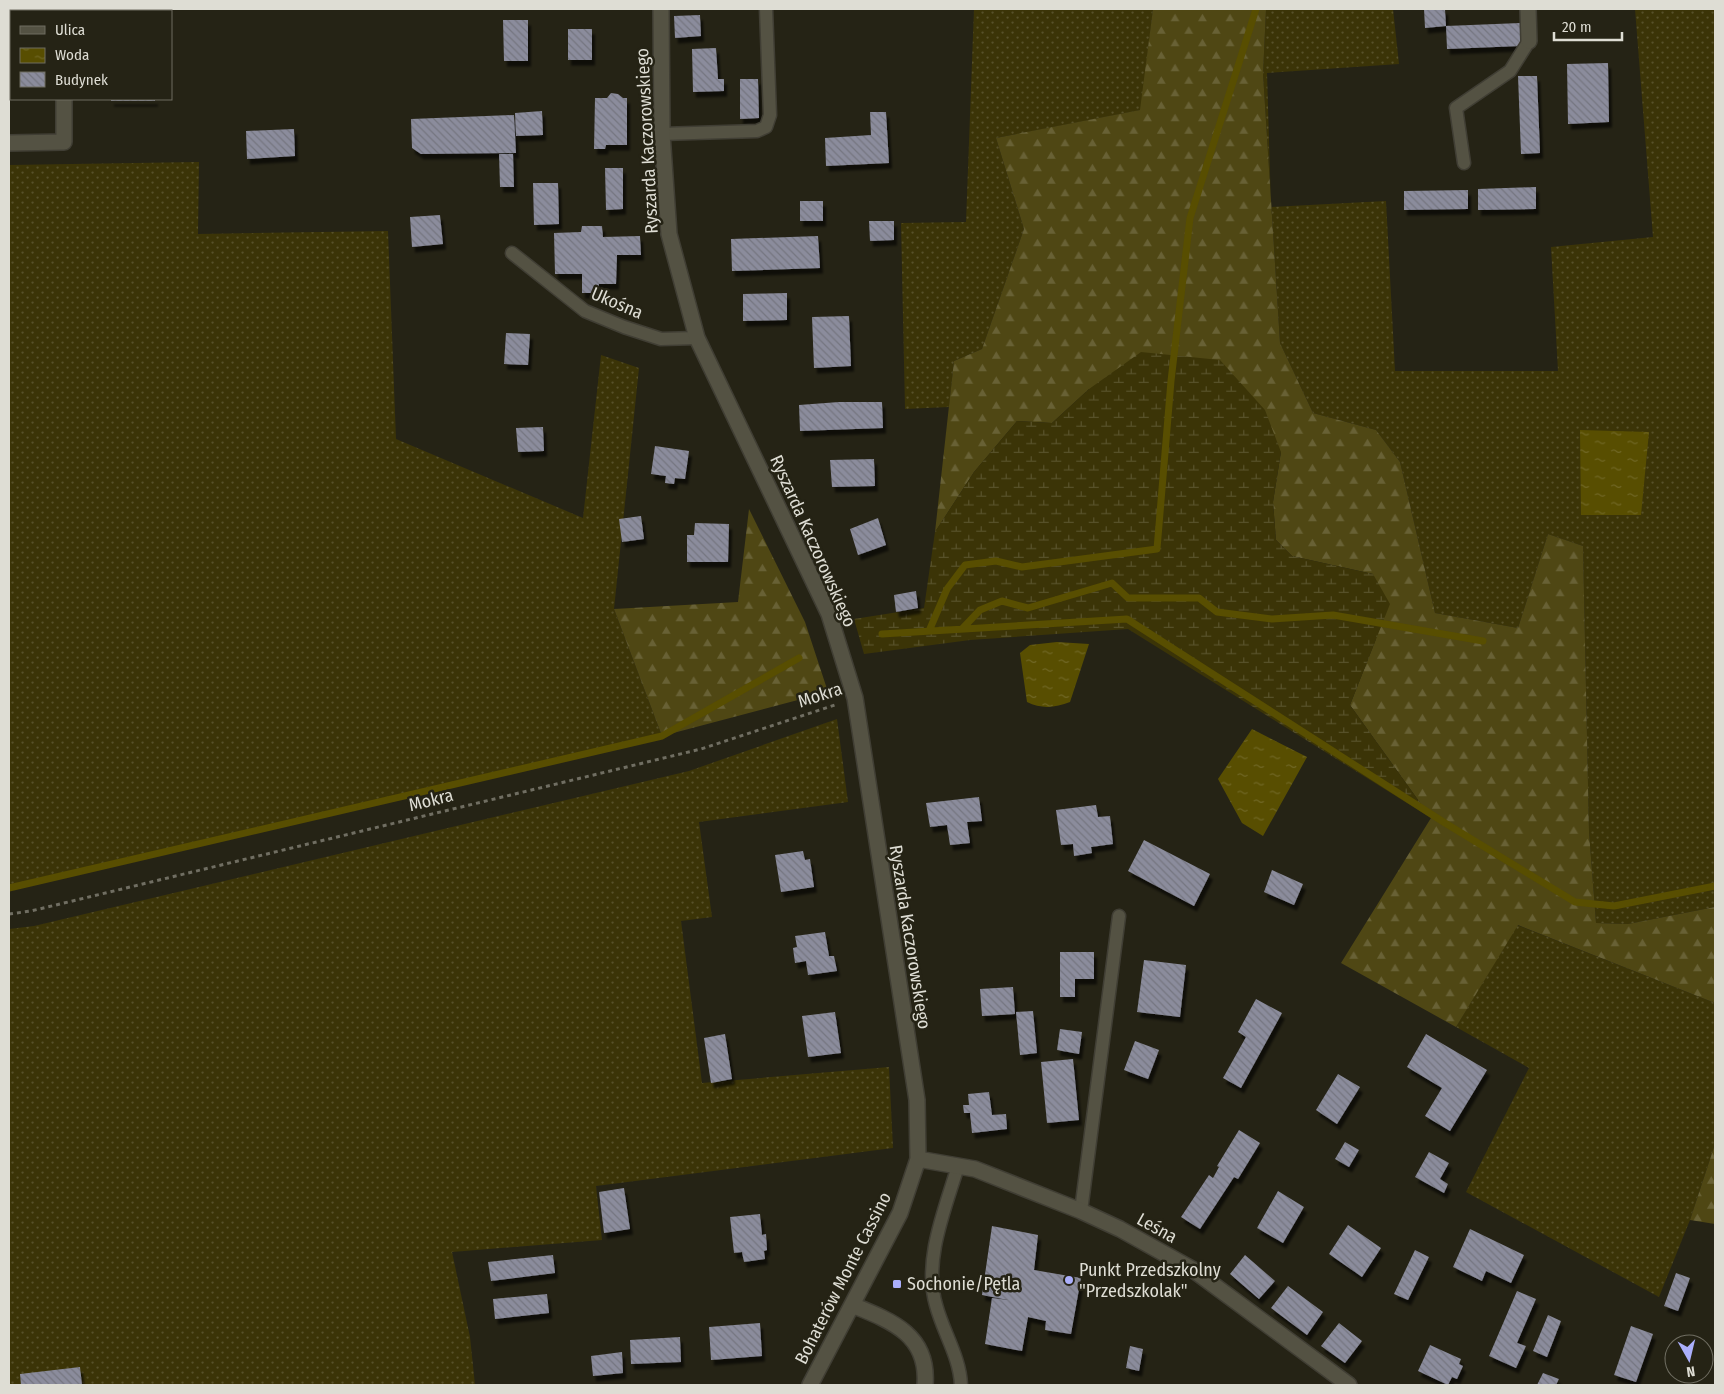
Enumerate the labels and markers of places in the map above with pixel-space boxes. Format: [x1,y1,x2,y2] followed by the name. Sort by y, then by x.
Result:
[1079,1259,1221,1302] place label: Punkt Przedszkolny "Przedszkolak"
[907,1273,1021,1295] place label: Sochonie/Pętla
[1063,1274,1075,1286] marker: Punkt Przedszkolny "Przedszkolak"
[891,1278,903,1290] marker: Sochonie/Pętla

